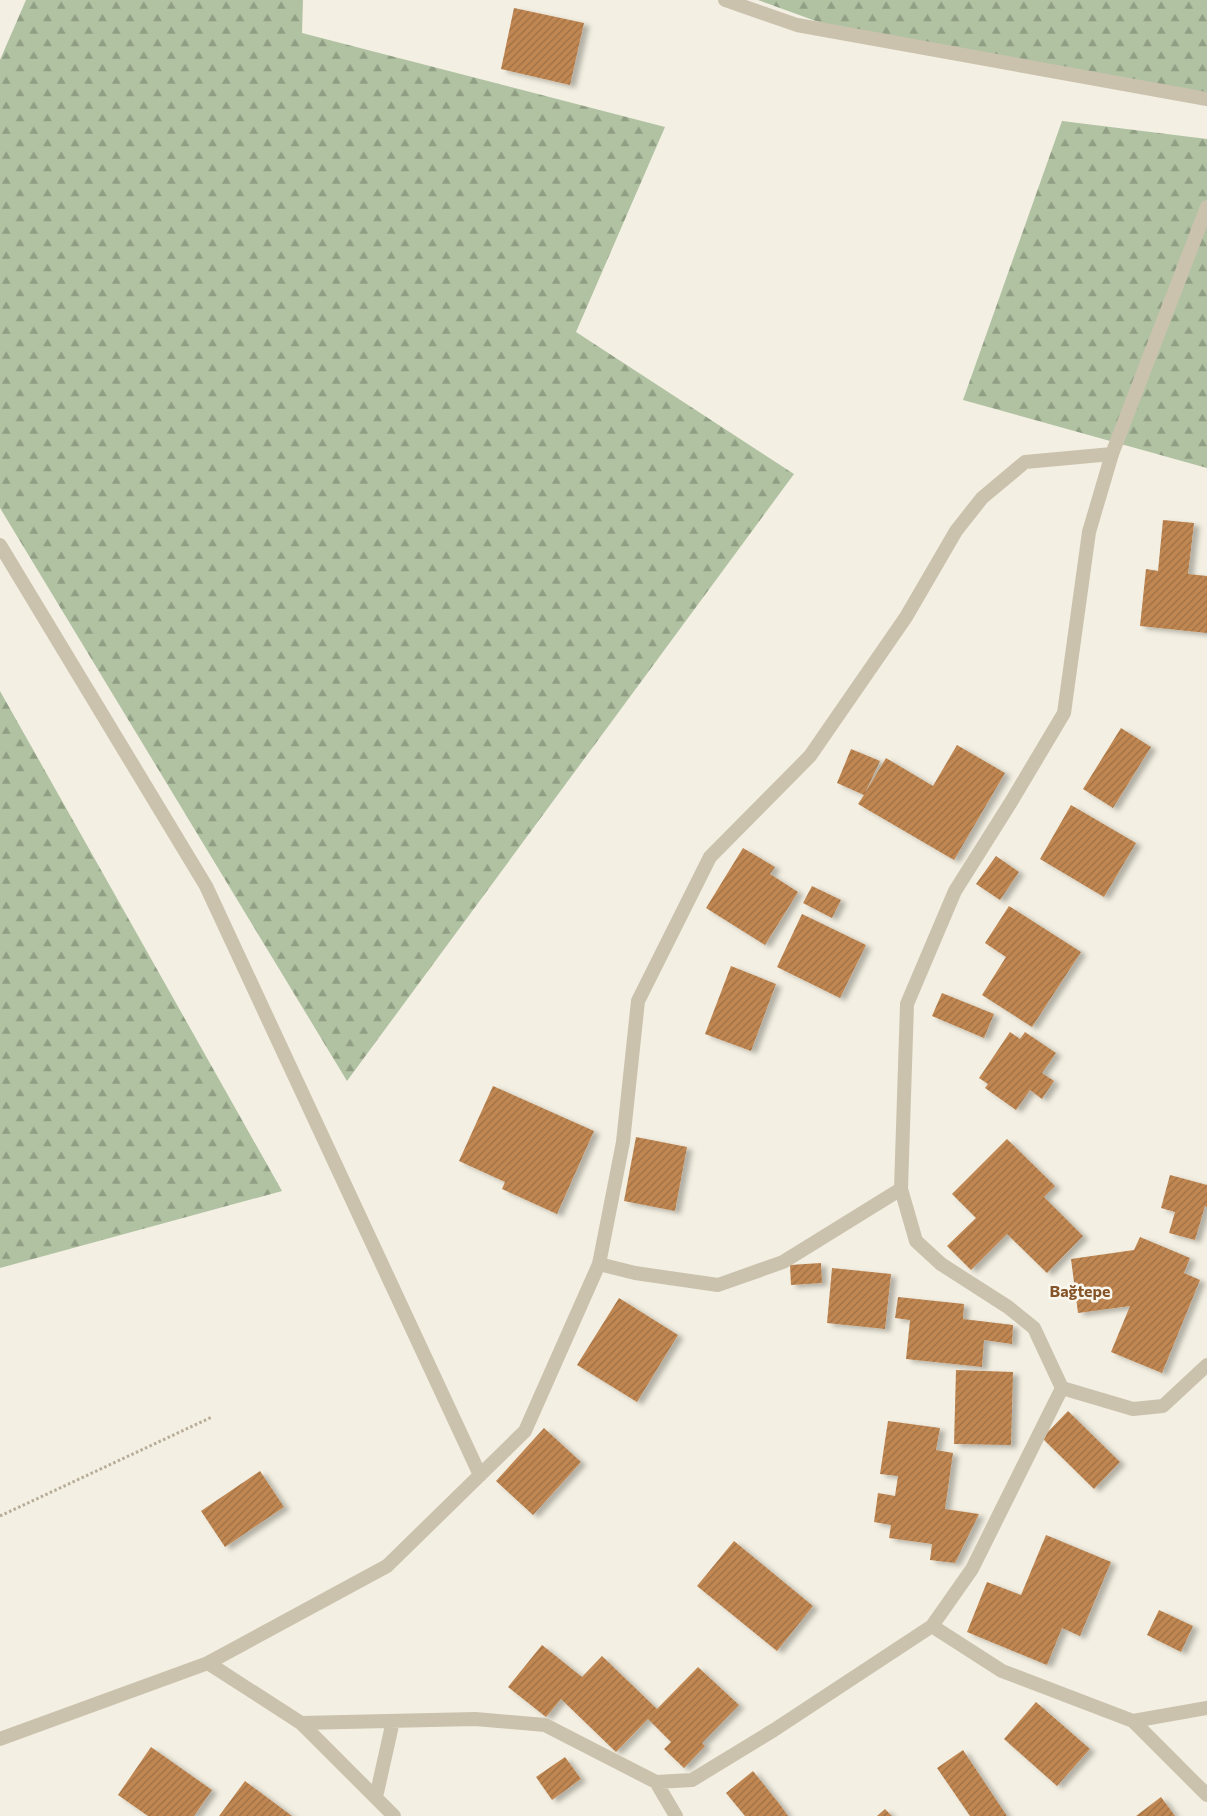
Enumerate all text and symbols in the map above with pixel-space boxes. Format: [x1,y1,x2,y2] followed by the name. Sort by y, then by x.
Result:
[1050,1281,1110,1300] district label: Bağtepe

